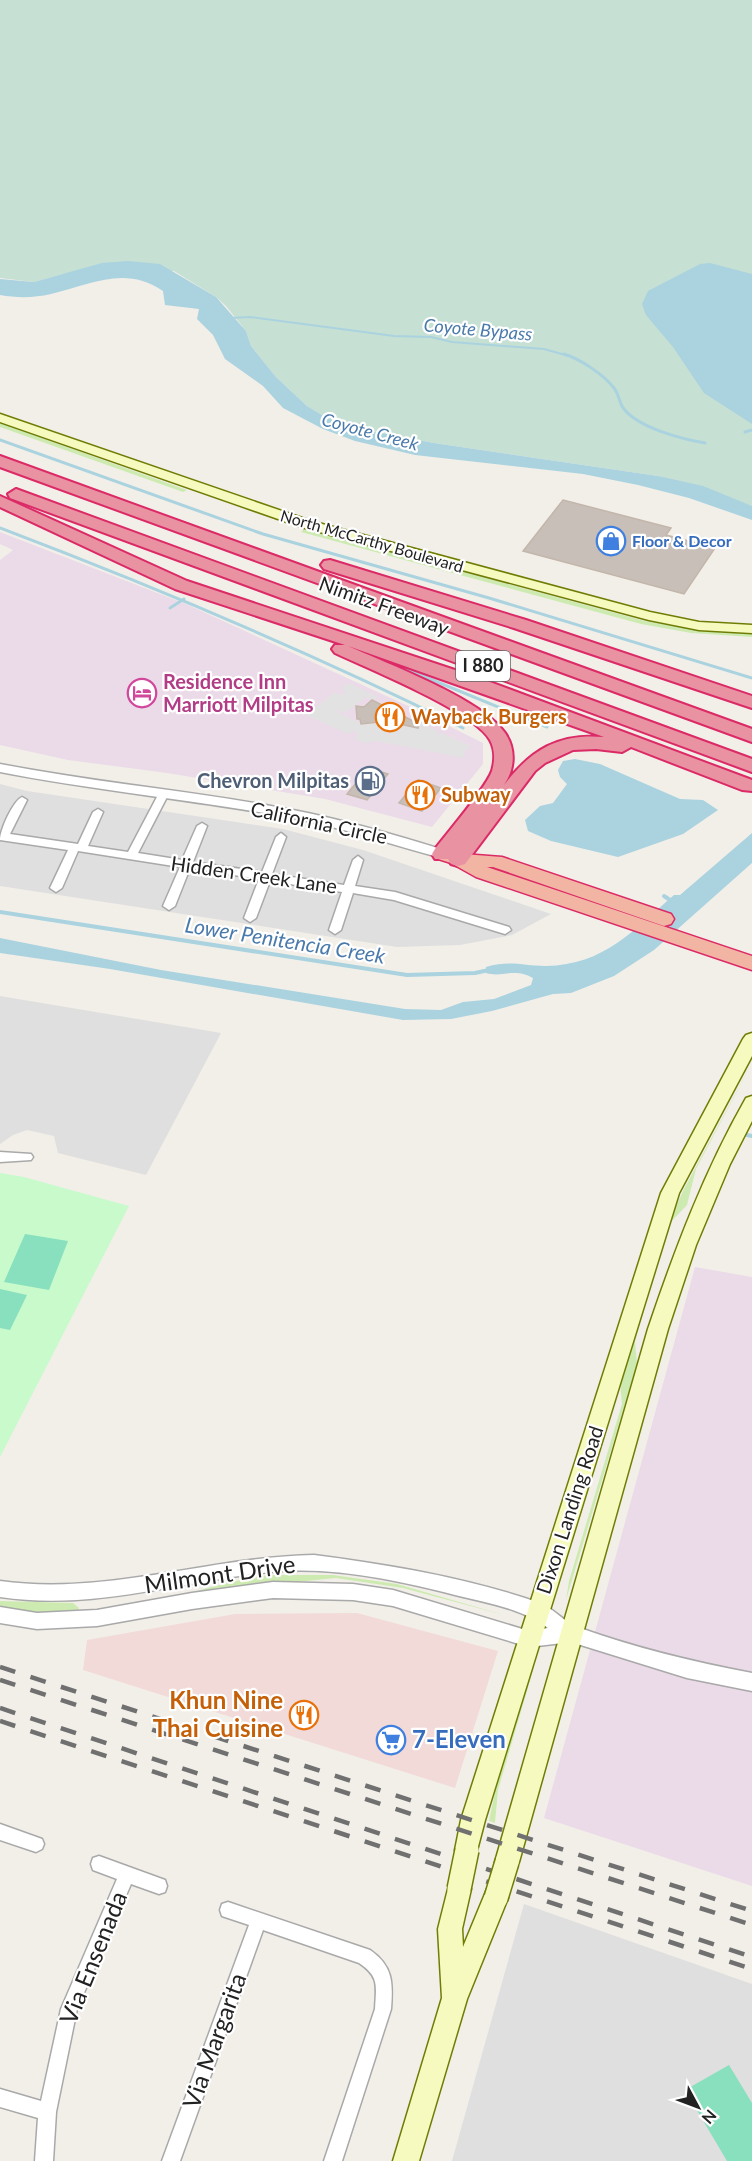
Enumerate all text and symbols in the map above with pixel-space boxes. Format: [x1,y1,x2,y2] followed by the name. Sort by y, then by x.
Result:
[423,313,533,345] water label: Coyote Bypass
[319,408,422,455] water label: Coyote Creek
[279,505,466,576] street label: North McCarthy Boulevard
[595,525,627,557] shop icon: Floor & Decor
[632,531,732,550] place label: Floor & Decor
[316,570,453,640] street label: Nimitz Freeway
[456,651,510,681] road number: I 880
[163,669,314,716] place label: Residence Inn Marriott Milpitas
[126,677,158,709] hotel icon: Residence Inn Marriott Milpitas
[374,701,406,733] restaurant icon: Wayback Burgers
[411,704,567,728] place label: Wayback Burgers
[354,765,386,797] fuel station icon: Chevron Milpitas
[197,768,349,792] place label: Chevron Milpitas
[404,779,436,811] restaurant icon: Subway
[441,782,511,806] place label: Subway
[249,796,390,848] street label: California Circle
[169,850,339,898] street label: Hidden Creek Lane
[183,911,388,968] water label: Lower Penitencia Creek
[531,1423,608,1597] street label: Dixon Landing Road
[142,1549,297,1598] street label: Milmont Drive
[153,1685,283,1742] place label: Khun Nine Thai Cuisine
[288,1699,320,1731] restaurant icon: Khun Nine Thai Cuisine
[375,1724,407,1756] supermarket icon: 7-Eleven
[412,1724,506,1753] place label: 7-Eleven
[53,1887,132,2028] street label: Via Ensenada
[176,1969,251,2112] street label: Via Margarita
[668,2077,728,2137] north arrow
[698,2106,721,2128] text: N

